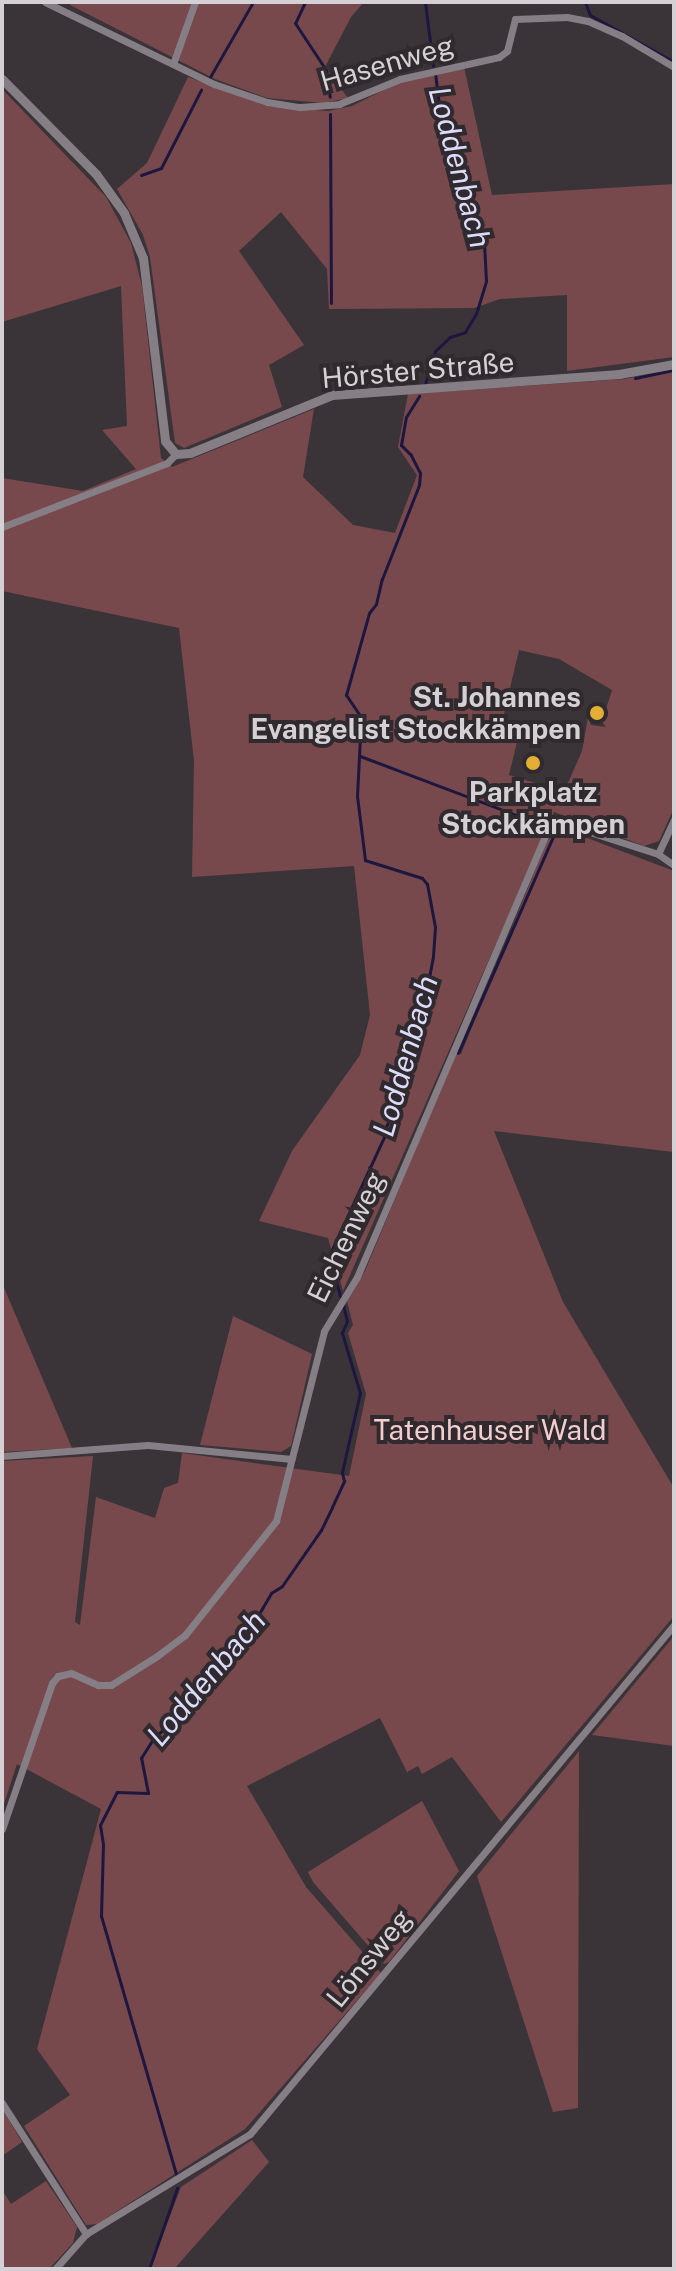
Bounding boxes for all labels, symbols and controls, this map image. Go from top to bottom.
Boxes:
street label: Hasenweg [316,28,458,98]
water label: Loddenbach [421,82,499,252]
street label: Hörster Straße [320,345,516,395]
place label: St. Johannes Evangelist Stockkämpen [250,680,581,746]
marker: St. Johannes Evangelist Stockkämpen [588,704,606,722]
marker: Parkplatz Stockkämpen [524,754,542,772]
place label: Parkplatz Stockkämpen [441,775,625,841]
water label: Loddenbach [365,971,445,1141]
street label: Eichenweg [300,1166,392,1308]
park label: Tatenhauser Wald [373,1413,607,1447]
water label: Loddenbach [139,1603,273,1753]
street label: Lönsweg [319,1902,419,2014]

